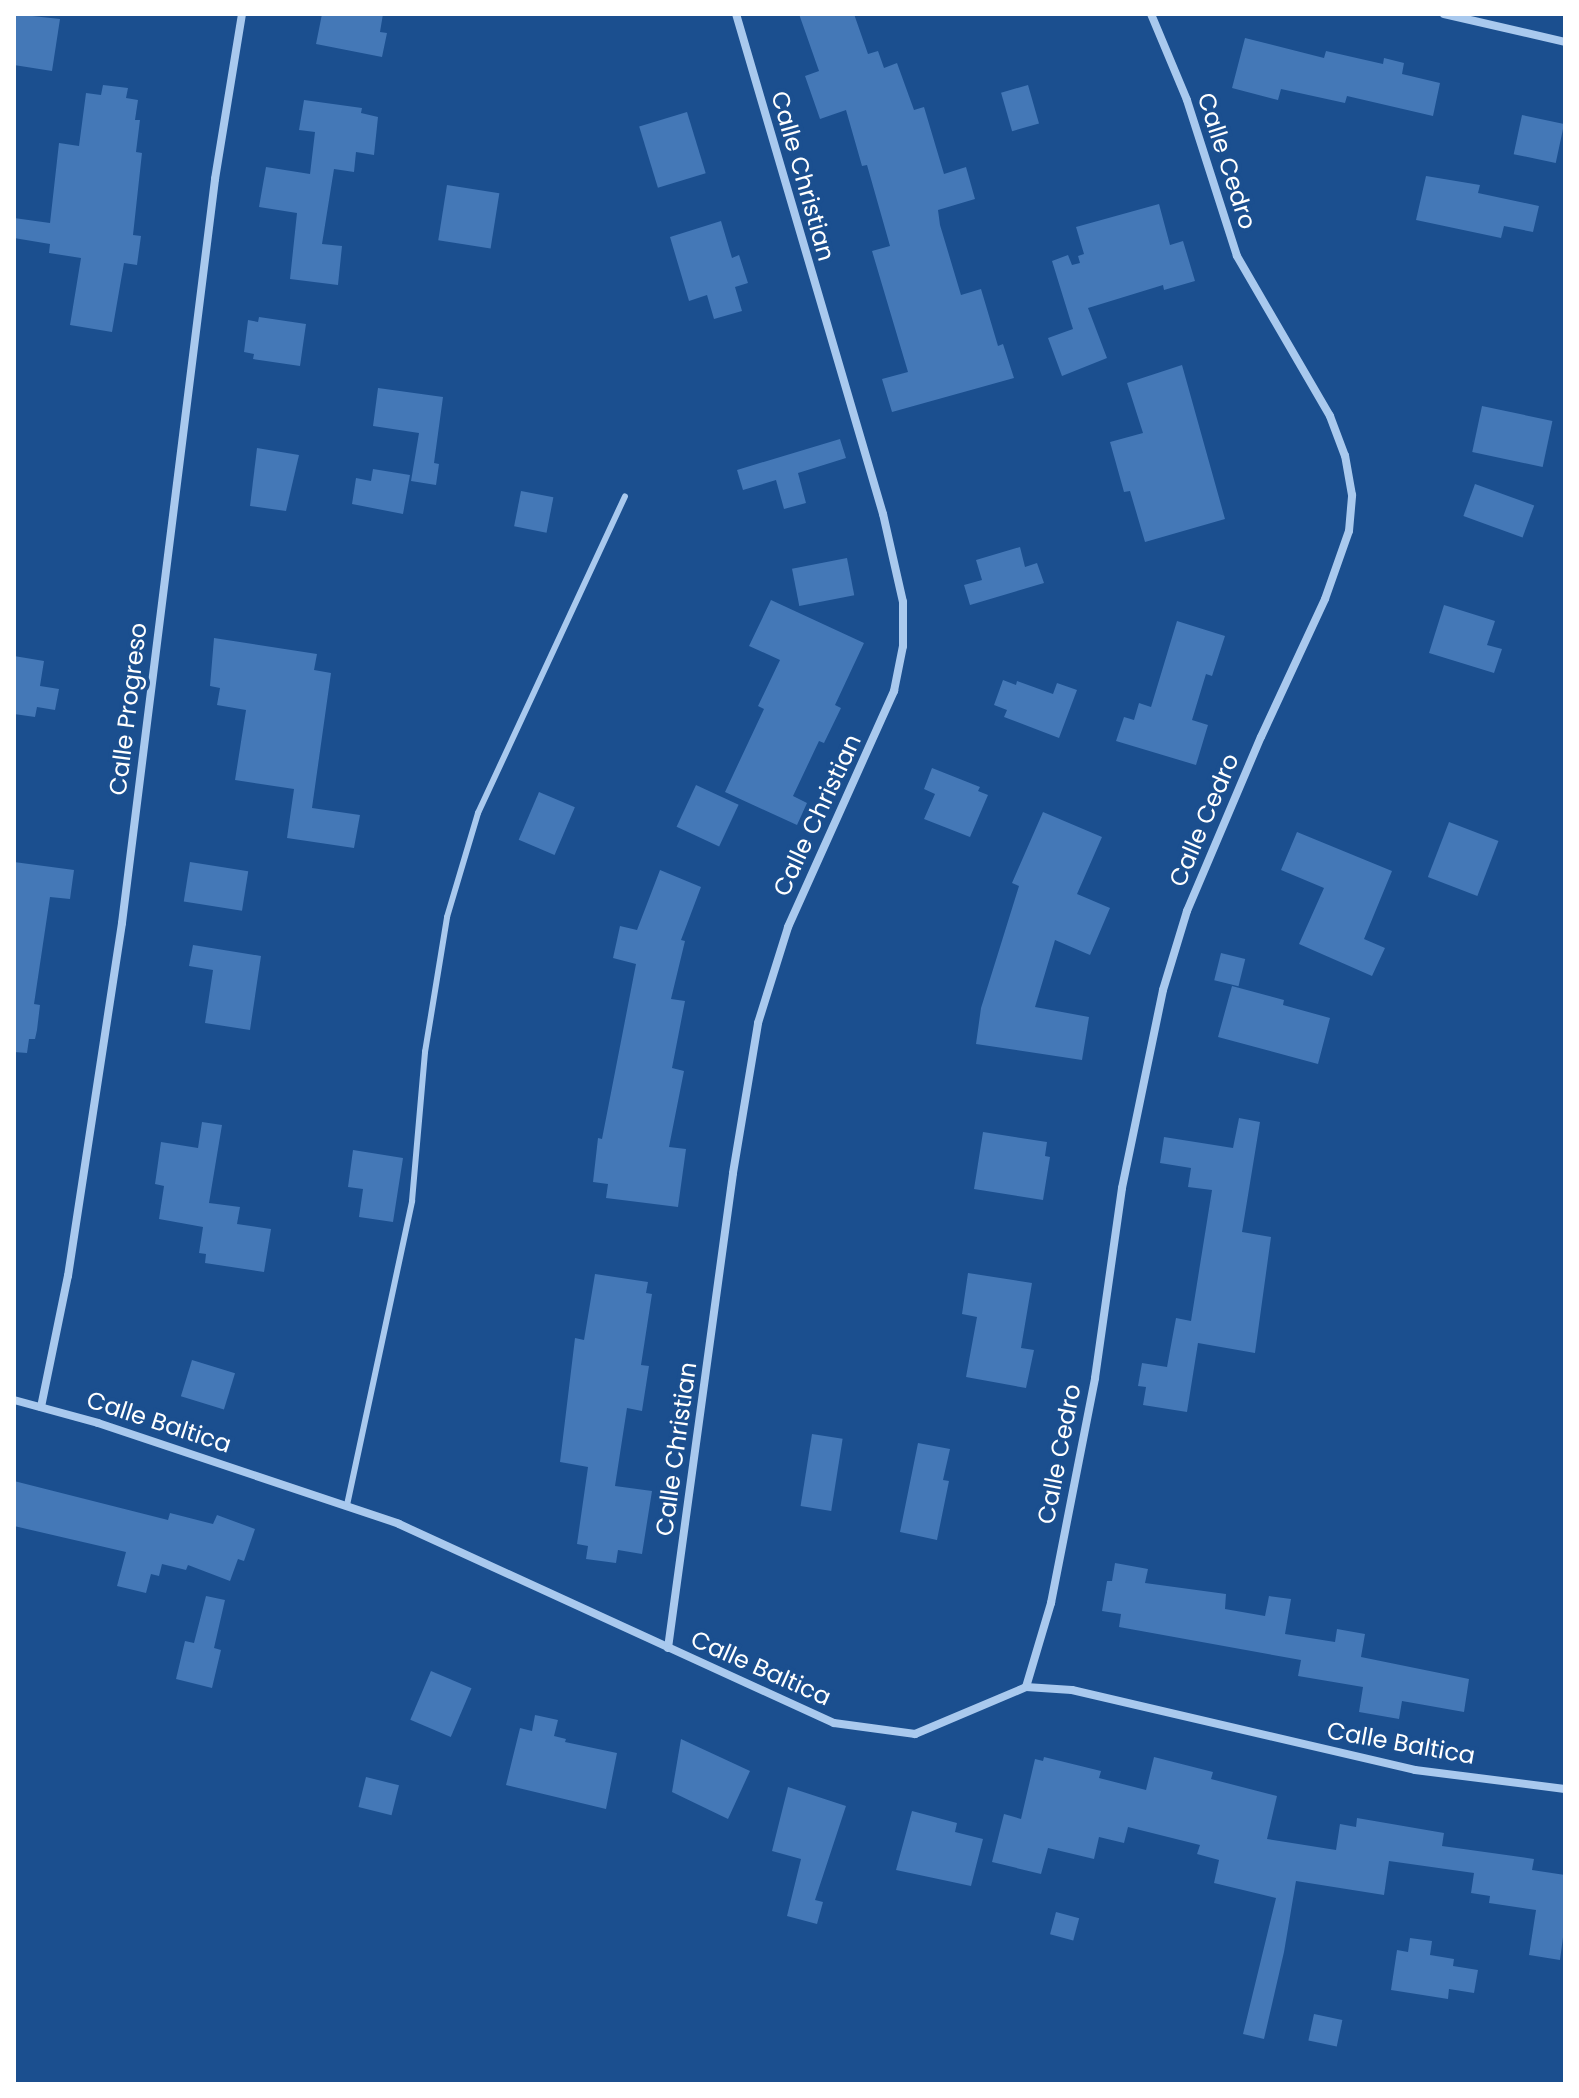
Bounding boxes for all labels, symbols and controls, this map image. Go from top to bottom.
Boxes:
street label: Calle Christian [765,88,841,264]
street label: Calle Cedro [1191,89,1263,233]
street label: Calle Progreso [103,621,153,797]
street label: Calle Christian [767,729,867,901]
street label: Calle Cedro [1163,749,1245,891]
street label: Calle Christian [650,1360,702,1538]
street label: Calle Cedro [1031,1382,1087,1526]
street label: Calle Baltica [83,1385,235,1459]
street label: Calle Baltica [687,1624,835,1712]
street label: Calle Baltica [1325,1716,1477,1770]

